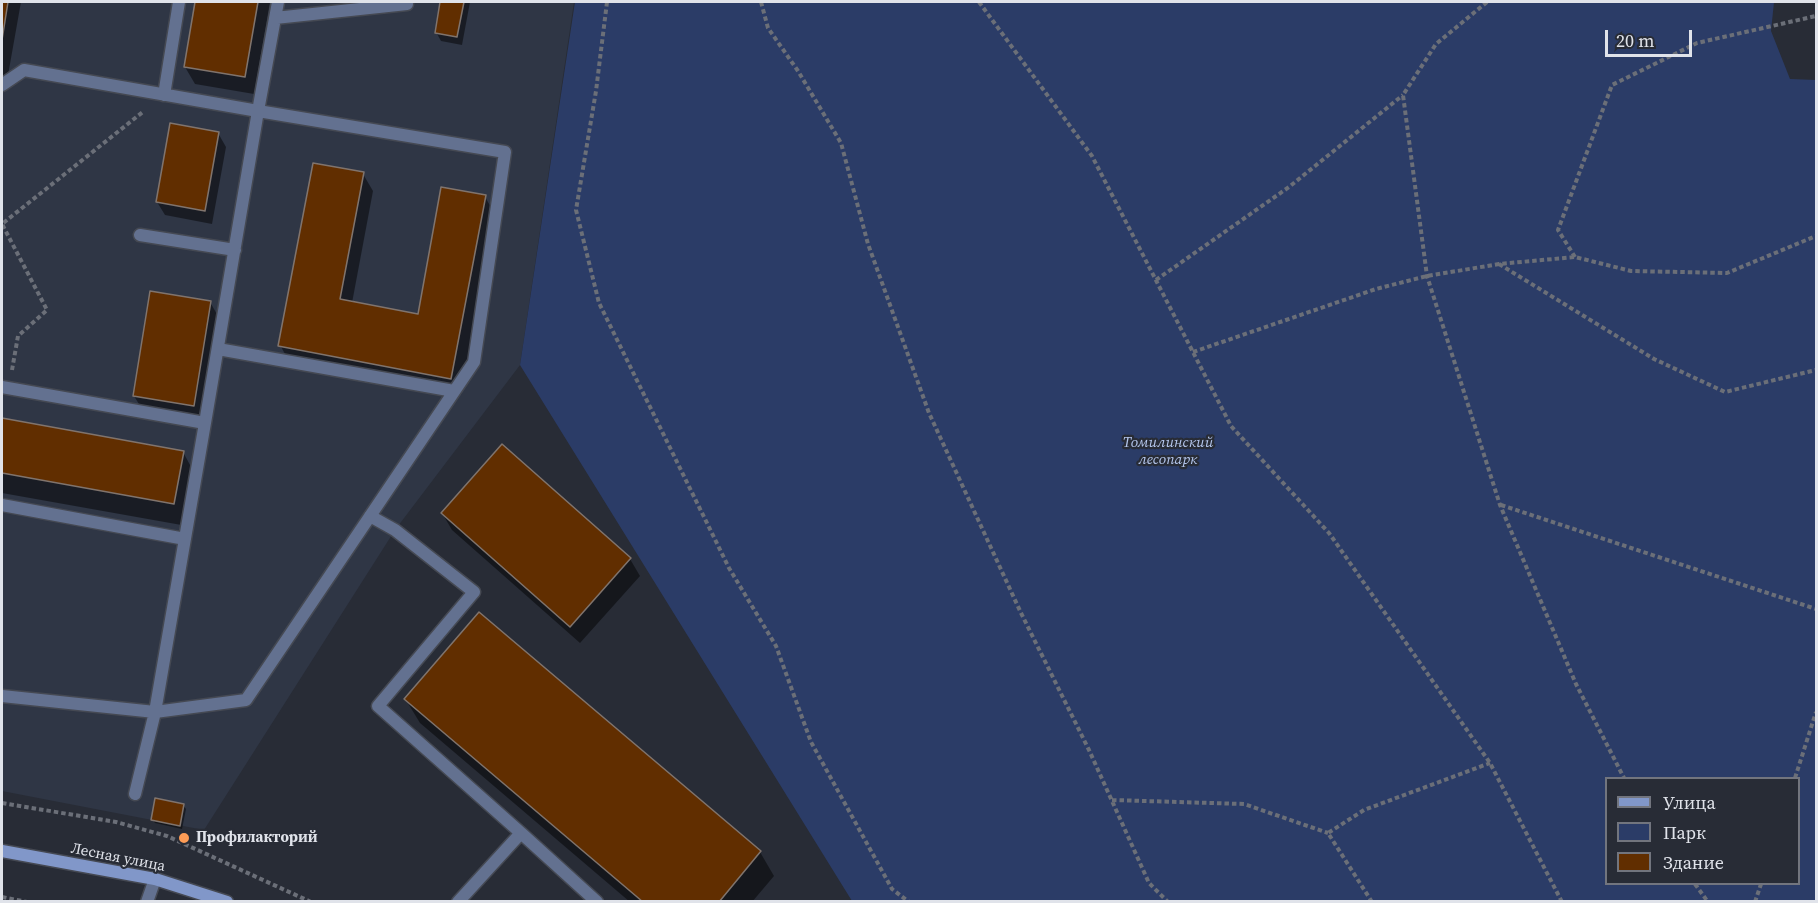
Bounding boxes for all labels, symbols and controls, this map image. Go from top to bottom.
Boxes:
scale bar [1608,18,1695,56]
text: 20 m [1616,28,1654,53]
park label: Томилинский лесопарк [1123,434,1213,469]
legend [1605,777,1800,885]
text: Улица [1663,790,1716,815]
text: Парк [1663,820,1706,845]
place label: Профилакторий [196,829,318,847]
marker: Профилакторий [177,831,191,845]
street label: Лесная улица [69,840,167,876]
text: Здание [1663,850,1724,875]

